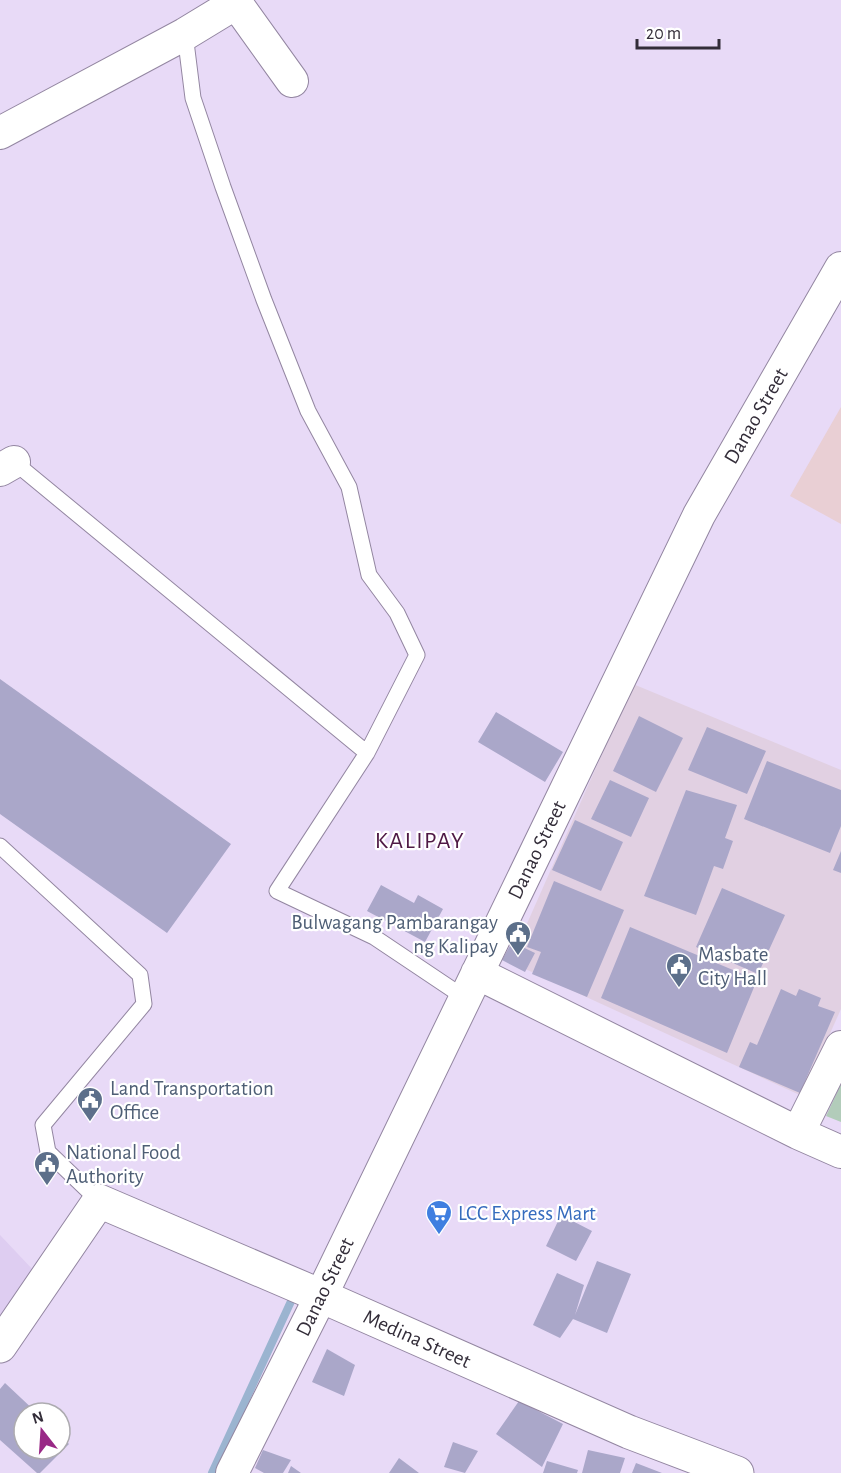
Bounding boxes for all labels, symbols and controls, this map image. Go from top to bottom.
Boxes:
scale bar [637,12,720,50]
text: 20 m [646,25,681,43]
street label: Danao Street [720,364,792,467]
street label: Danao Street [504,797,570,903]
district label: KALIPAY [375,829,465,853]
place label: Bulwagang Pambarangay ng Kalipay [291,912,498,957]
public building icon: Bulwagang Pambarangay ng Kalipay [503,919,533,957]
place label: Masbate City Hall [698,944,768,989]
public building icon: Masbate City Hall [664,951,694,989]
place label: Land Transportation Office [110,1078,274,1123]
public building icon: Land Transportation Office [75,1085,105,1123]
place label: National Food Authority [66,1142,181,1187]
public building icon: National Food Authority [32,1149,62,1187]
supermarket icon: LCC Express Mart [424,1198,454,1236]
place label: LCC Express Mart [458,1203,596,1224]
street label: Danao Street [292,1234,358,1340]
street label: Medina Street [360,1306,474,1372]
north arrow [12,1401,72,1461]
text: N [30,1408,46,1427]

